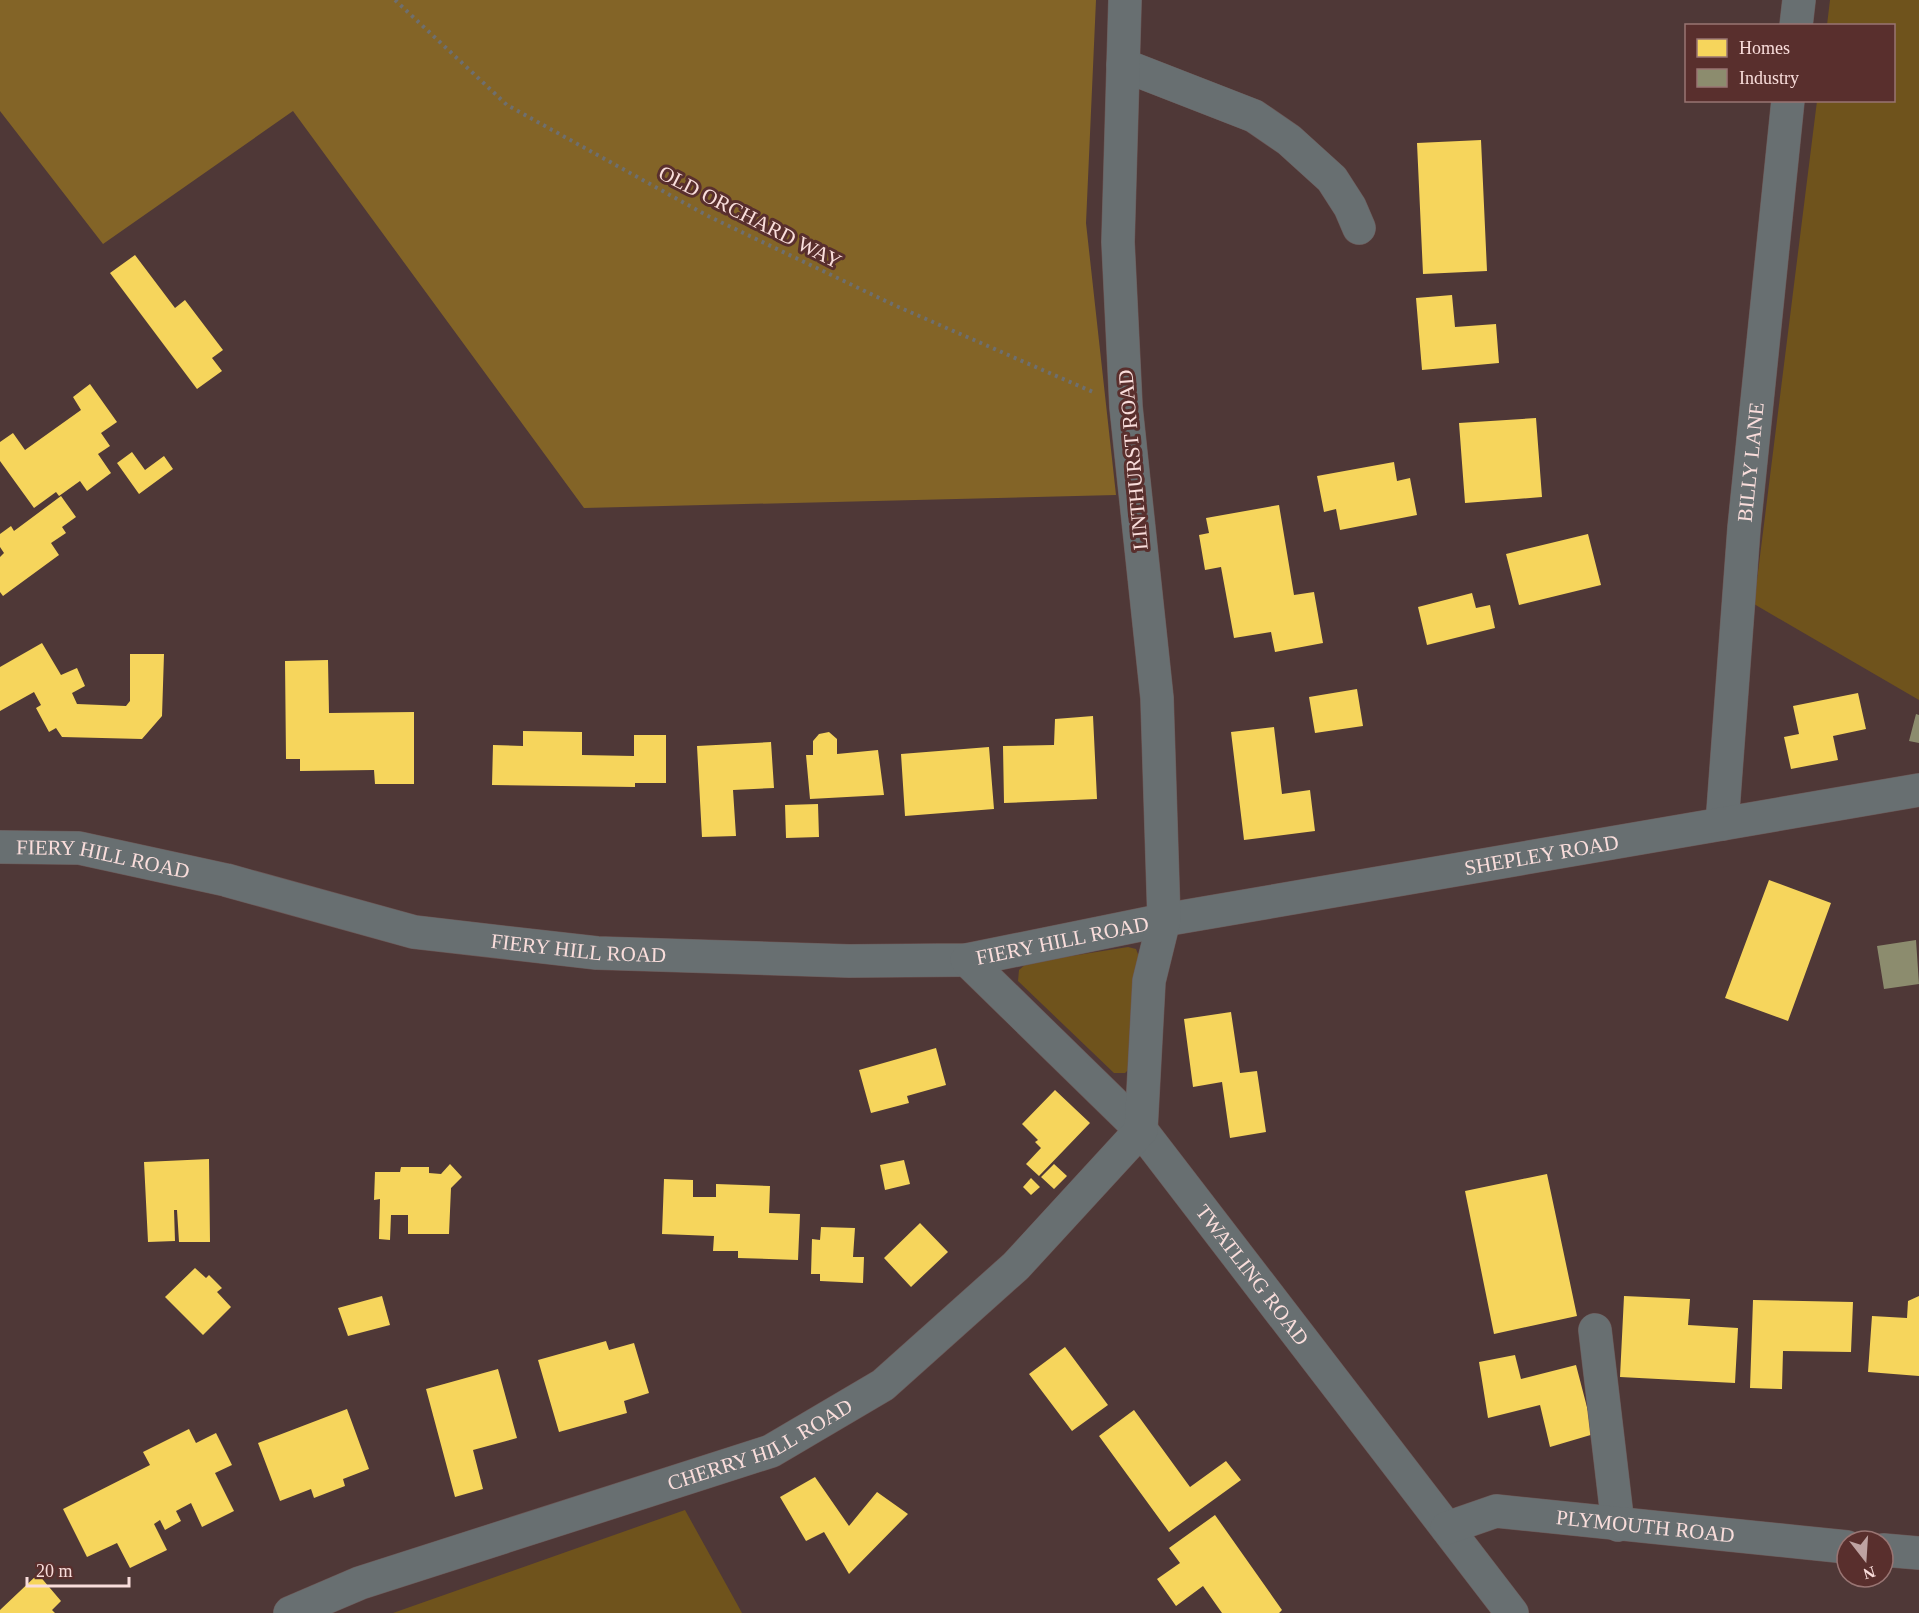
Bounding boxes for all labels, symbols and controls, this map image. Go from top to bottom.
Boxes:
legend [1685,24,1895,102]
text: Homes [1739,38,1790,58]
text: Industry [1739,68,1799,88]
street label: OLD ORCHARD WAY [655,160,845,274]
street label: LINTHURST ROAD [1113,369,1153,551]
street label: BILLY LANE [1733,401,1769,523]
street label: SHEPLEY ROAD [1463,830,1621,880]
street label: FIERY HILL ROAD [16,835,192,884]
street label: FIERY HILL ROAD [974,911,1151,970]
street label: FIERY HILL ROAD [490,929,667,967]
street label: TWATLING ROAD [1191,1200,1314,1350]
street label: CHERRY HILL ROAD [664,1394,857,1495]
street label: PLYMOUTH ROAD [1555,1505,1736,1547]
north arrow [1835,1529,1895,1589]
scale bar [27,1550,129,1588]
text: 20 m [36,1561,73,1581]
text: N [1861,1563,1877,1583]

